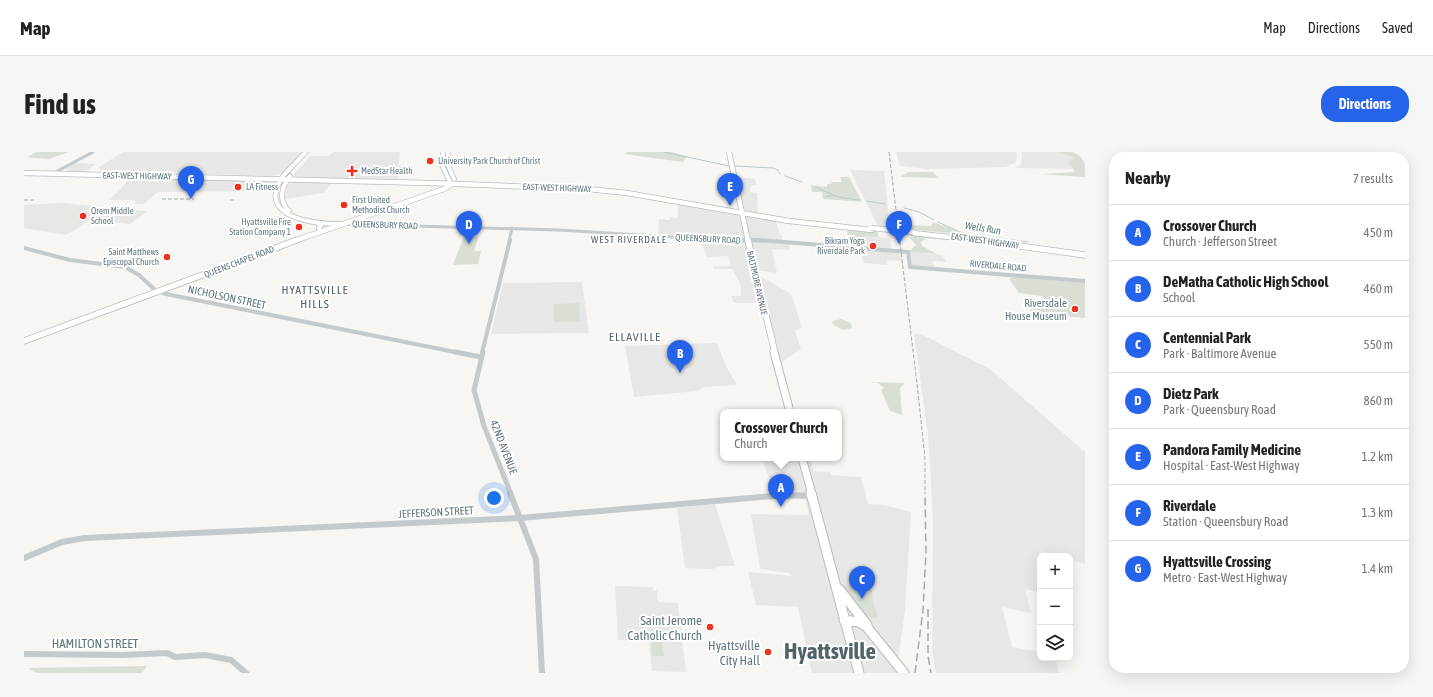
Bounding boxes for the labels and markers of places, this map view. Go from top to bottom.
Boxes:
marker: University Park Church of Christ [425,156,435,166]
place label: University Park Church of Christ [438,156,541,166]
marker: MedStar Health [346,165,358,177]
pin: G [178,166,204,199]
place label: MedStar Health [361,166,413,176]
pin: E [717,173,743,206]
marker: LA Fitness [233,182,243,192]
place label: LA Fitness [246,182,278,192]
place label: First United Methodist Church [352,195,410,215]
marker: First United Methodist Church [339,200,349,210]
place label: Orem Middle School [91,206,134,226]
marker: Orem Middle School [78,211,88,221]
pin: D [456,211,482,244]
pin: F [886,211,912,244]
place label: Hyattsville Fire Station Company 1 [229,217,291,237]
marker: Hyattsville Fire Station Company 1 [294,222,304,232]
place label: Bikram Yoga Riverdale Park [817,236,865,256]
marker: Bikram Yoga Riverdale Park [868,241,878,251]
place label: Saint Matthews Episcopal Church [103,247,159,267]
marker: Saint Matthews Episcopal Church [162,252,172,262]
place label: Riversdale House Museum [1005,297,1067,322]
marker: Riversdale House Museum [1070,304,1080,314]
pin: B [667,340,693,373]
pin: A [768,474,794,507]
pin: C [849,566,875,599]
place label: Saint Jerome Catholic Church [628,613,702,643]
marker: Saint Jerome Catholic Church [705,622,715,632]
place label: Hyattsville City Hall [708,638,761,668]
marker: Hyattsville City Hall [763,647,773,657]

